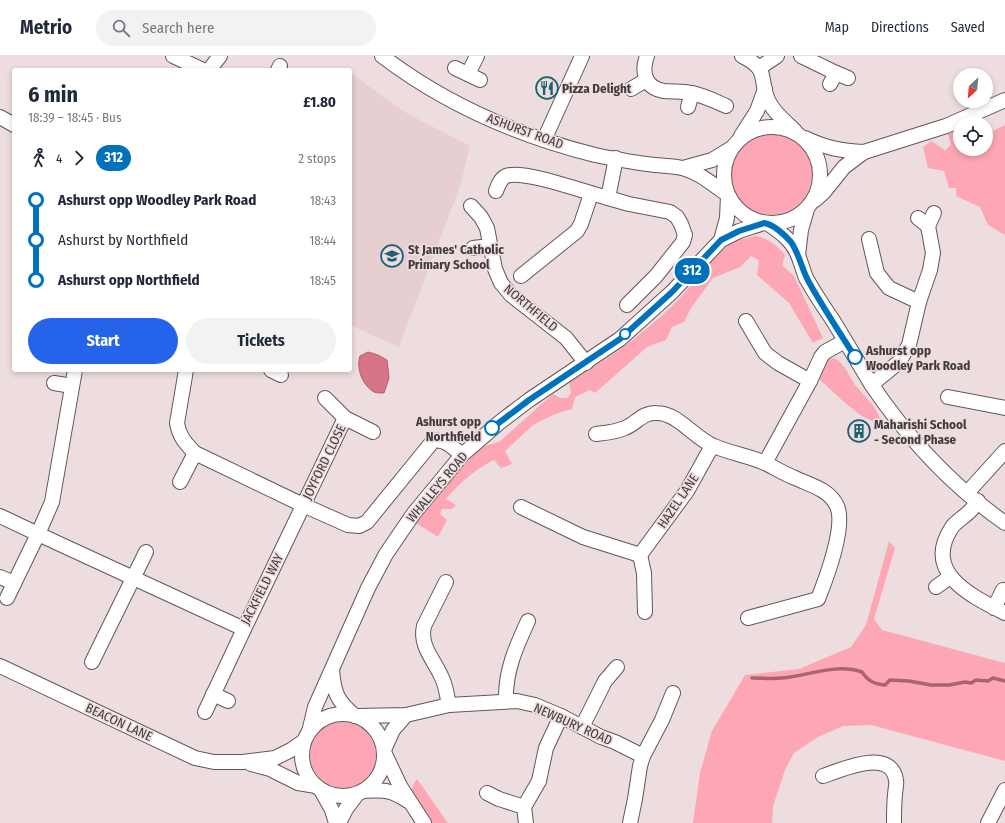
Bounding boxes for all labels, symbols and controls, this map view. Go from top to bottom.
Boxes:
search box [96,10,376,46]
text: Metrio [20,16,72,39]
icon: search [110,17,132,39]
text: Search here [142,19,214,37]
text: Map [825,19,849,36]
text: Directions [871,19,929,36]
text: Saved [951,19,985,36]
north arrow [953,68,993,108]
map controls [953,68,993,156]
restaurant icon: Pizza Delight [534,75,560,101]
text: 6 min [28,81,78,108]
place label: Pizza Delight [562,81,632,96]
text: £1.80 [303,93,336,111]
text: 18:39 – 18:45 · Bus [28,110,121,125]
street label: ASHURST ROAD [485,110,565,152]
button: locate [953,116,993,156]
icon: walk [28,147,50,169]
icon: forward [68,147,90,169]
text: 312 [104,149,123,166]
text: 4 [56,151,62,166]
text: 2 stops [298,151,336,166]
text: Ashurst opp Woodley Park Road [58,191,256,209]
text: 18:43 [310,193,336,208]
text: Ashurst by Northfield [58,231,188,249]
text: 18:44 [309,233,336,248]
place label: St James' Catholic Primary School [408,242,504,272]
school or university icon: St James' Catholic Primary School [379,243,405,269]
line badge: 312 [669,258,715,284]
text: 312 [683,262,701,279]
text: Ashurst opp Northfield [58,271,200,289]
text: 18:45 [310,273,336,288]
street label: NORTHFIELD [501,281,561,335]
button: Start [28,318,178,364]
button: Tickets [186,318,336,364]
unlabelled marker [619,328,631,340]
place label: Ashurst opp Woodley Park Road [865,343,970,373]
marker: Ashurst opp Woodley Park Road [847,349,863,365]
place label: Ashurst opp Northfield [415,414,481,444]
place label: Maharishi School - Second Phase [874,417,967,447]
building icon: Maharishi School - Second Phase [846,418,872,444]
marker: Ashurst opp Northfield [484,420,500,436]
street label: JOYFORD CLOSE [299,422,349,502]
street label: WHALLEYS ROAD [403,449,471,525]
street label: HAZEL LANE [654,471,702,531]
street label: JACKFIELD WAY [238,551,287,627]
street label: BEACON LANE [83,700,155,744]
street label: NEWBURY ROAD [532,700,614,748]

